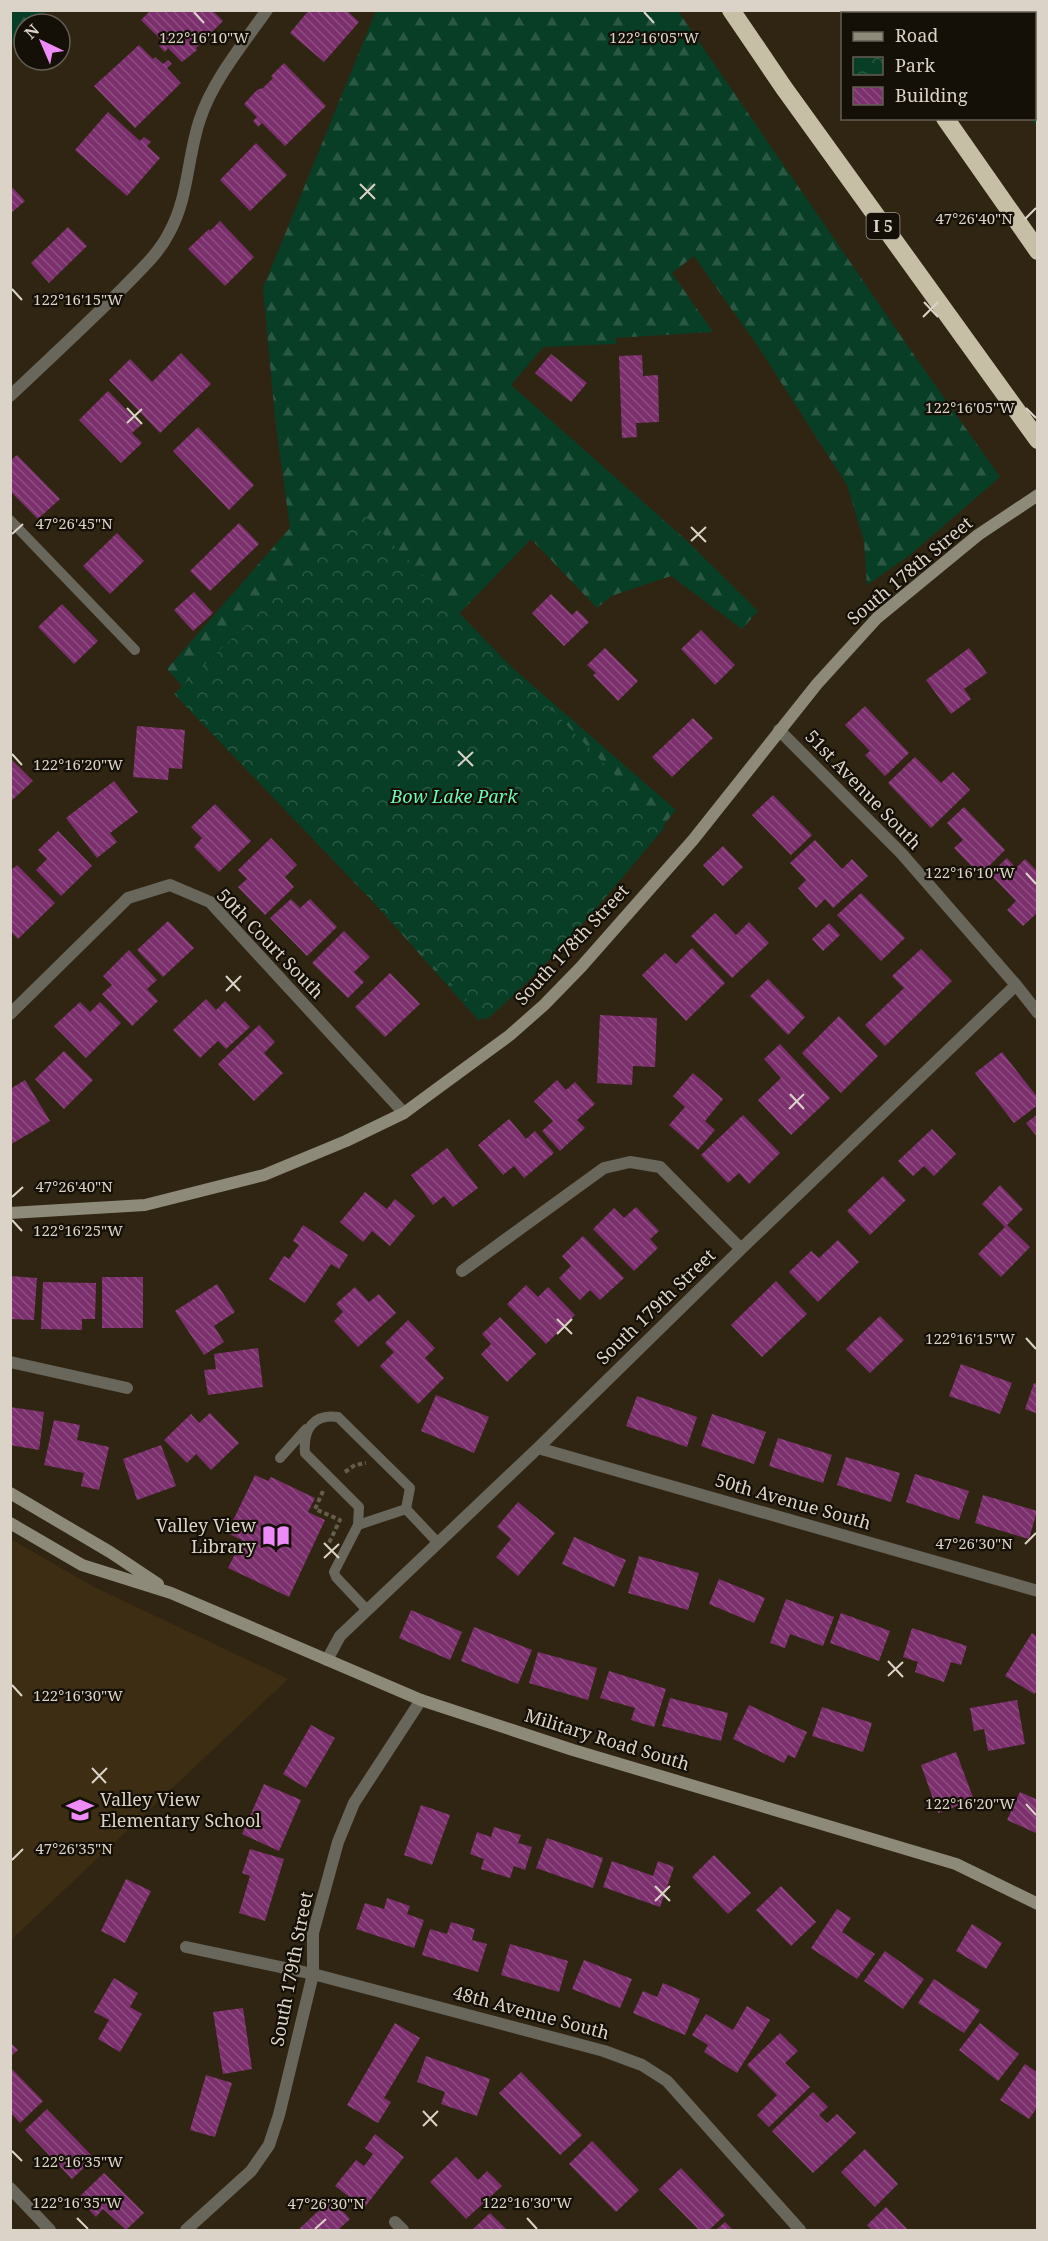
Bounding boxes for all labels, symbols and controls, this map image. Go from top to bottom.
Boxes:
north arrow [12,12,72,72]
legend [841,12,1036,120]
text: N [19,19,44,44]
text: Road [895,23,938,47]
text: 122°16'10"W [159,27,249,47]
text: 122°16'05"W [609,27,699,47]
text: Park [895,53,935,77]
text: Building [895,83,968,107]
text: 47°26'40"N [935,208,1013,228]
road number: I 5 [866,213,900,239]
text: 122°16'15"W [33,289,123,309]
text: 122°16'05"W [925,397,1015,417]
street label: South 178th Street [842,511,977,630]
text: 47°26'45"N [35,513,113,533]
street label: 51st Avenue South [800,724,927,854]
text: 122°16'20"W [33,754,123,774]
park label: Bow Lake Park [390,784,518,808]
text: 122°16'10"W [925,862,1015,882]
street label: South 178th Street [509,879,634,1010]
street label: 50th Court South [212,883,329,1004]
text: 47°26'40"N [35,1176,113,1196]
text: 122°16'25"W [33,1220,123,1240]
street label: South 179th Street [591,1243,720,1369]
text: 122°16'15"W [925,1328,1015,1348]
street label: 50th Avenue South [713,1467,874,1535]
place label: Valley View Library [156,1513,257,1558]
library icon: Valley View Library [261,1521,291,1551]
text: 47°26'30"N [935,1533,1013,1553]
text: 122°16'30"W [33,1685,123,1705]
street label: Military Road South [522,1703,693,1776]
place label: Valley View Elementary School [100,1787,261,1832]
text: 122°16'20"W [925,1793,1015,1813]
school or university icon: Valley View Elementary School [65,1795,95,1825]
text: 47°26'35"N [35,1838,113,1858]
street label: South 179th Street [264,1890,318,2048]
street label: 48th Avenue South [450,1980,612,2044]
text: 122°16'35"W [33,2151,123,2171]
text: 122°16'35"W [32,2192,122,2212]
text: 122°16'30"W [482,2192,572,2212]
text: 47°26'30"N [287,2193,365,2213]

